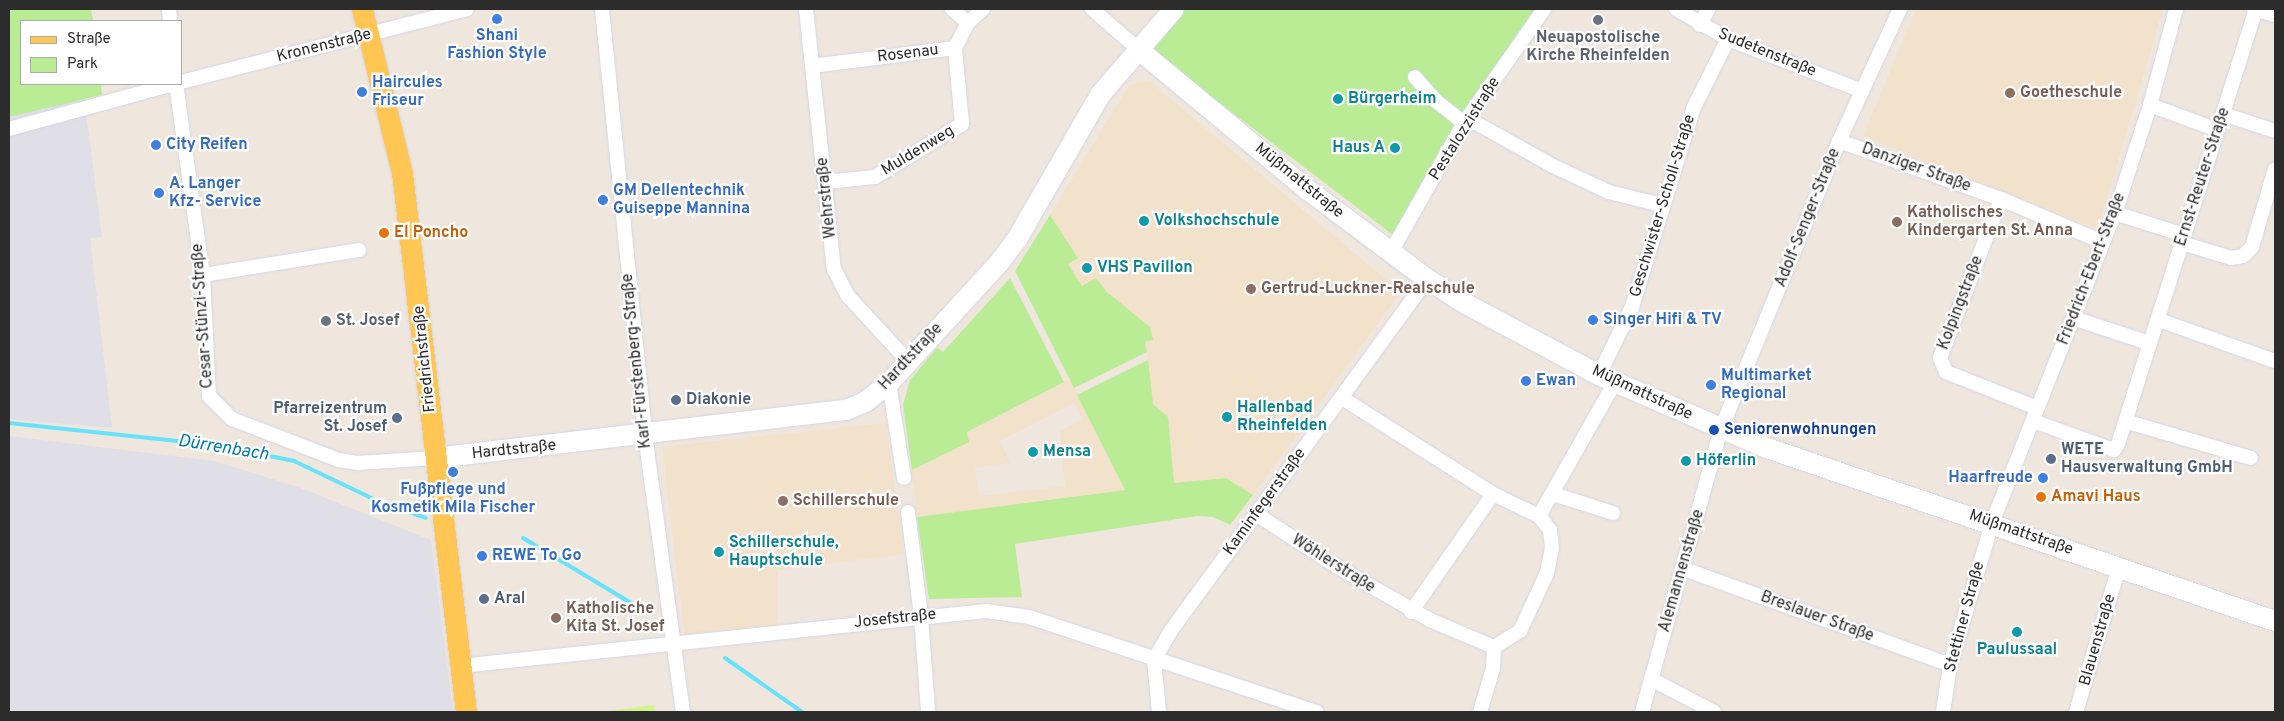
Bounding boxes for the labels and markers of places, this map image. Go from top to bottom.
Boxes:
marker: Shani Fashion Style [491,13,503,25]
marker: Neuapostolische Kirche Rheinfelden [1592,14,1604,26]
place label: Shani Fashion Style [447,26,547,64]
place label: Neuapostolische Kirche Rheinfelden [1526,28,1670,66]
place label: Haircules Friseur [372,73,443,111]
place label: Goetheschule [2020,83,2122,103]
marker: Haircules Friseur [356,86,368,98]
marker: Goetheschule [2004,87,2016,99]
place label: Bürgerheim [1348,89,1436,109]
marker: Bürgerheim [1332,93,1344,105]
place label: City Reifen [166,135,248,155]
place label: Haus A [1332,138,1385,158]
marker: City Reifen [150,139,162,151]
marker: Haus A [1389,142,1401,154]
place label: A. Langer Kfz- Service [169,174,261,212]
place label: GM Dellentechnik Guiseppe Mannina [613,181,750,219]
marker: A. Langer Kfz- Service [153,187,165,199]
marker: GM Dellentechnik Guiseppe Mannina [597,194,609,206]
place label: Katholisches Kindergarten St. Anna [1907,203,2073,241]
place label: Volkshochschule [1154,211,1279,231]
marker: Volkshochschule [1138,215,1150,227]
marker: Katholisches Kindergarten St. Anna [1891,216,1903,228]
place label: El Poncho [394,223,468,243]
marker: El Poncho [378,227,390,239]
place label: VHS Pavillon [1097,258,1193,278]
marker: VHS Pavillon [1081,262,1093,274]
place label: Gertrud-Luckner-Realschule [1261,279,1475,299]
marker: Gertrud-Luckner-Realschule [1245,283,1257,295]
place label: Singer Hifi & TV [1603,310,1722,330]
place label: St. Josef [336,311,400,331]
marker: Singer Hifi & TV [1587,314,1599,326]
marker: St. Josef [320,315,332,327]
place label: Multimarket Regional [1721,366,1812,404]
place label: Ewan [1536,371,1576,391]
marker: Ewan [1520,375,1532,387]
marker: Multimarket Regional [1705,379,1717,391]
place label: Diakonie [686,390,751,410]
marker: Diakonie [670,394,682,406]
place label: Hallenbad Rheinfelden [1237,398,1327,436]
place label: Pfarreizentrum St. Josef [273,399,387,437]
marker: Hallenbad Rheinfelden [1221,411,1233,423]
marker: Pfarreizentrum St. Josef [391,412,403,424]
place label: Seniorenwohnungen [1724,420,1877,440]
marker: Seniorenwohnungen [1708,424,1720,436]
place label: WETE Hausverwaltung GmbH [2061,440,2233,478]
place label: Mensa [1043,442,1091,462]
marker: Mensa [1027,446,1039,458]
place label: Höferlin [1696,451,1756,471]
marker: WETE Hausverwaltung GmbH [2045,453,2057,465]
marker: Höferlin [1680,455,1692,467]
marker: Fußpflege und Kosmetik Mila Fischer [447,466,459,478]
place label: Haarfreude [1948,468,2033,488]
marker: Haarfreude [2037,472,2049,484]
place label: Fußpflege und Kosmetik Mila Fischer [371,480,535,518]
place label: Amavi Haus [2051,487,2141,507]
place label: Schillerschule [793,491,899,511]
marker: Amavi Haus [2035,491,2047,503]
marker: Schillerschule [777,495,789,507]
place label: Schillerschule, Hauptschule [729,533,839,571]
place label: REWE To Go [492,546,581,566]
marker: Schillerschule, Hauptschule [713,546,725,558]
marker: REWE To Go [476,550,488,562]
place label: Aral [494,589,526,609]
marker: Aral [478,593,490,605]
place label: Katholische Kita St. Josef [566,599,665,637]
marker: Katholische Kita St. Josef [550,612,562,624]
marker: Paulussaal [2011,626,2023,638]
place label: Paulussaal [1977,640,2057,660]

